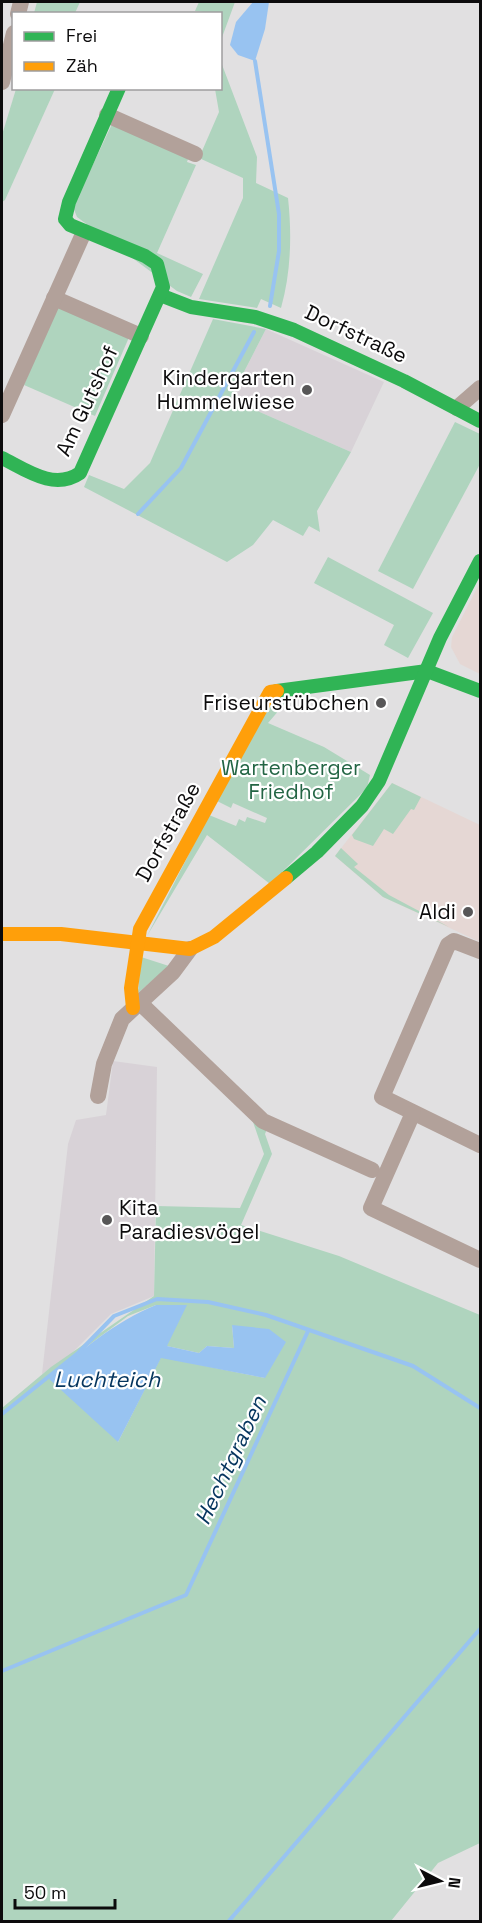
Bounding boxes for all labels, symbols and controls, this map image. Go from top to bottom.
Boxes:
legend [12,12,222,90]
text: Frei [66,24,97,47]
text: Zäh [66,54,98,77]
street label: Dorfstraße [301,298,412,369]
street label: Am Gutshof [49,341,124,460]
place label: Kindergarten Hummelwiese [157,364,295,415]
marker: Kindergarten Hummelwiese [300,383,314,397]
place label: Friseurstübchen [203,689,369,716]
marker: Friseurstübchen [374,696,388,710]
park label: Wartenberger Friedhof [221,754,361,805]
street label: Dorfstraße [129,777,206,886]
place label: Aldi [419,898,456,925]
marker: Aldi [461,905,475,919]
place label: Kita Paradiesvögel [119,1194,260,1245]
marker: Kita Paradiesvögel [100,1213,114,1227]
water label: Luchteich [54,1365,161,1393]
water label: Hechtgraben [188,1391,272,1529]
north arrow [410,1851,470,1911]
scale bar [15,1872,116,1910]
text: N [443,1876,465,1889]
text: 50 m [24,1881,66,1904]

